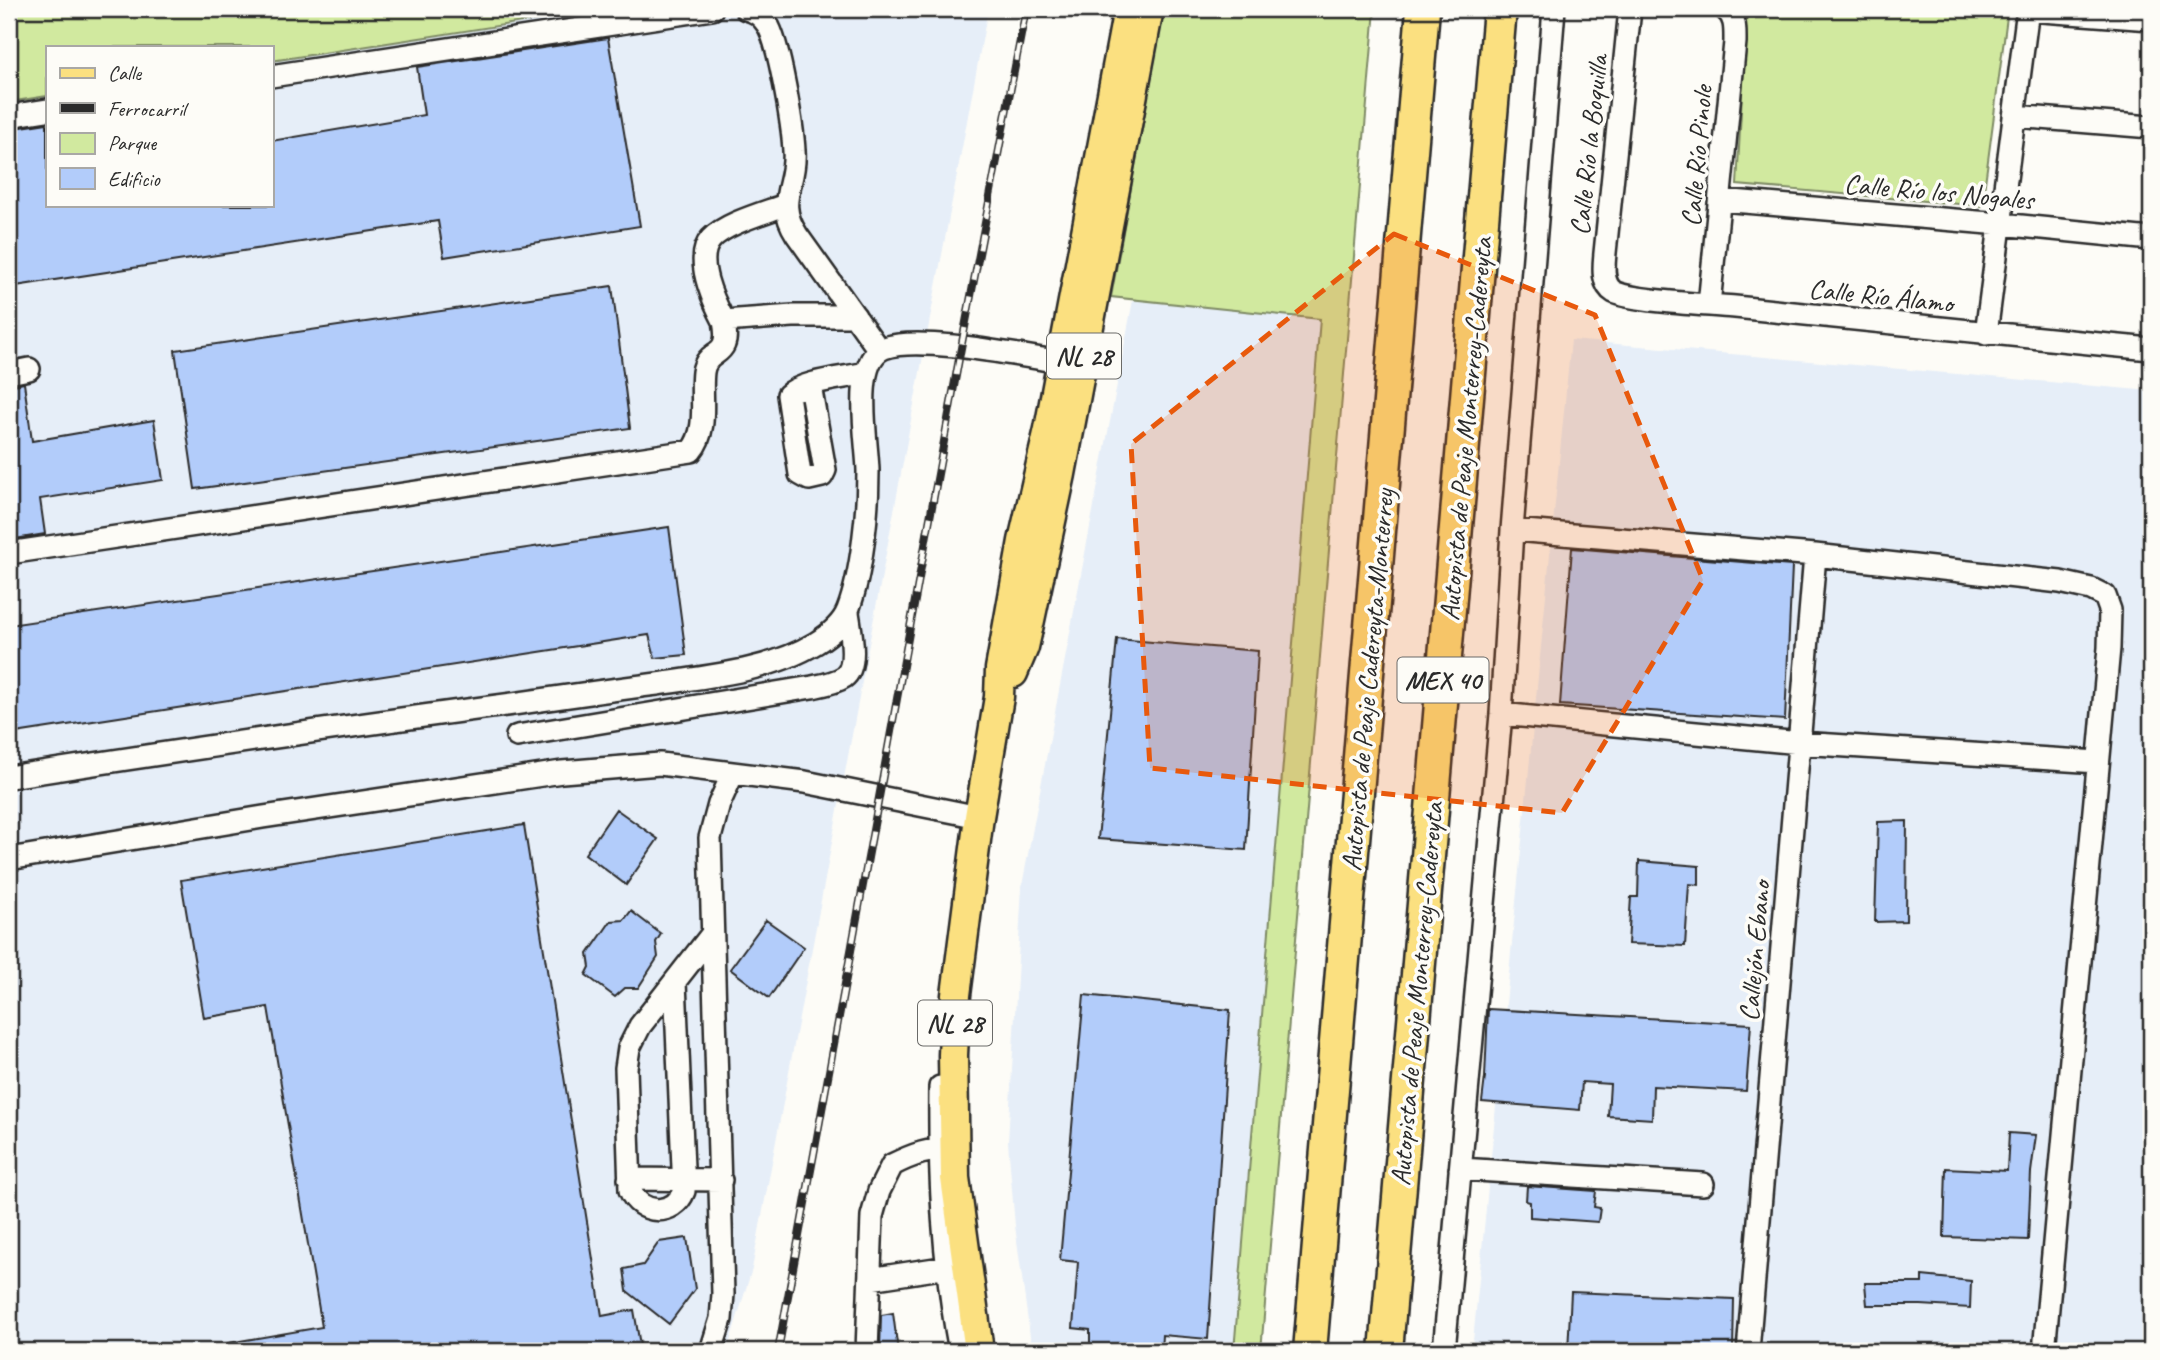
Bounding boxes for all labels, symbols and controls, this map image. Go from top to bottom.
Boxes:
legend [46,46,273,206]
street label: Calle Río la Boquilla [1562,51,1616,237]
text: Calle [108,60,142,86]
street label: Calle Río Pinole [1673,82,1720,228]
text: Ferrocarril [108,96,189,122]
text: Parque [108,130,157,156]
text: Edificio [108,166,161,192]
street label: Calle Río los Nogales [1843,166,2037,217]
street label: Autopista de Peaje Monterrey-Cadereyta [1431,234,1500,622]
street label: Calle Río Álamo [1807,271,1958,321]
road number: NL 28 [1047,334,1121,378]
street label: Autopista de Peaje Cadereyta-Monterrey [1333,485,1402,872]
road number: MEX 40 [1398,658,1488,702]
street label: Autopista de Peaje Monterrey-Cadereyta [1382,799,1451,1187]
street label: Callejón Ebano [1731,876,1778,1023]
road number: NL 28 [918,1000,992,1046]

